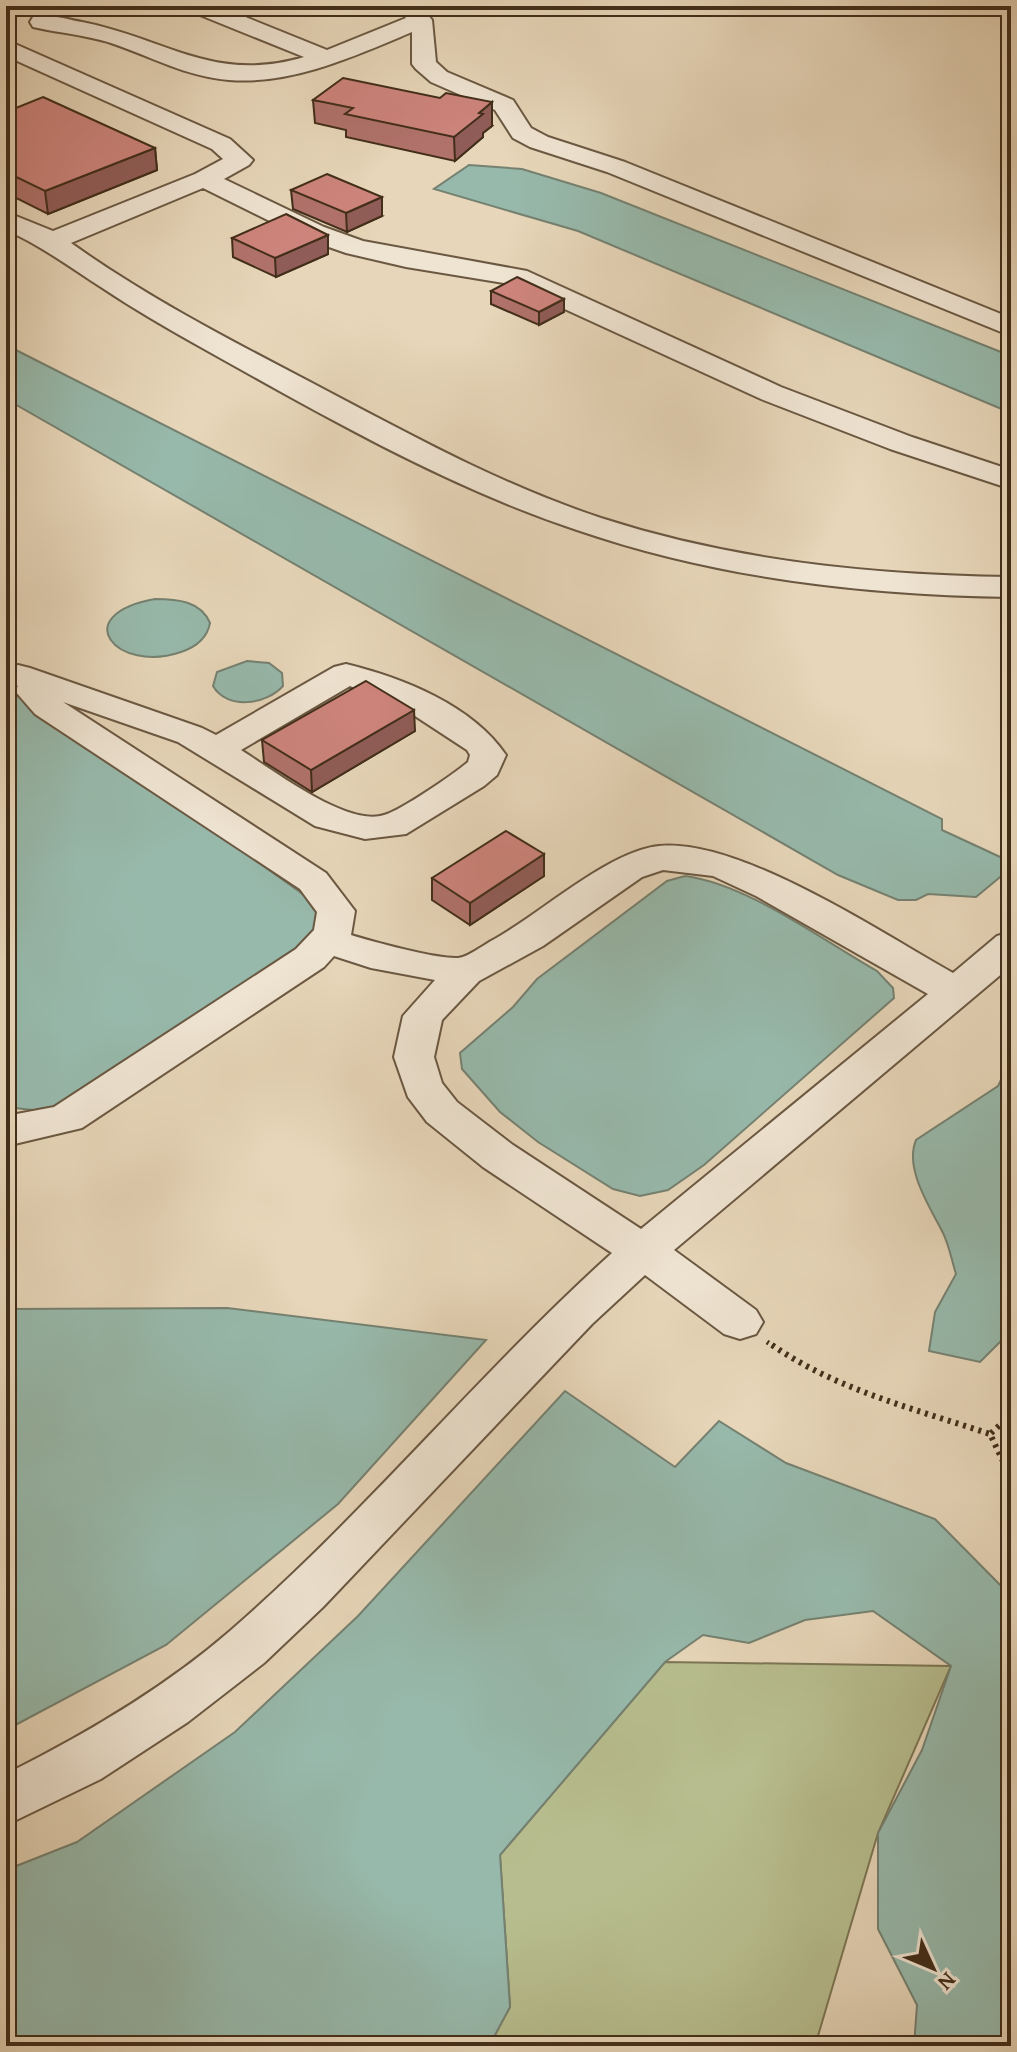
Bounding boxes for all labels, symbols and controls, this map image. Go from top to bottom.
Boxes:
north arrow [893,1928,973,2008]
text: N [931,1965,964,1999]

